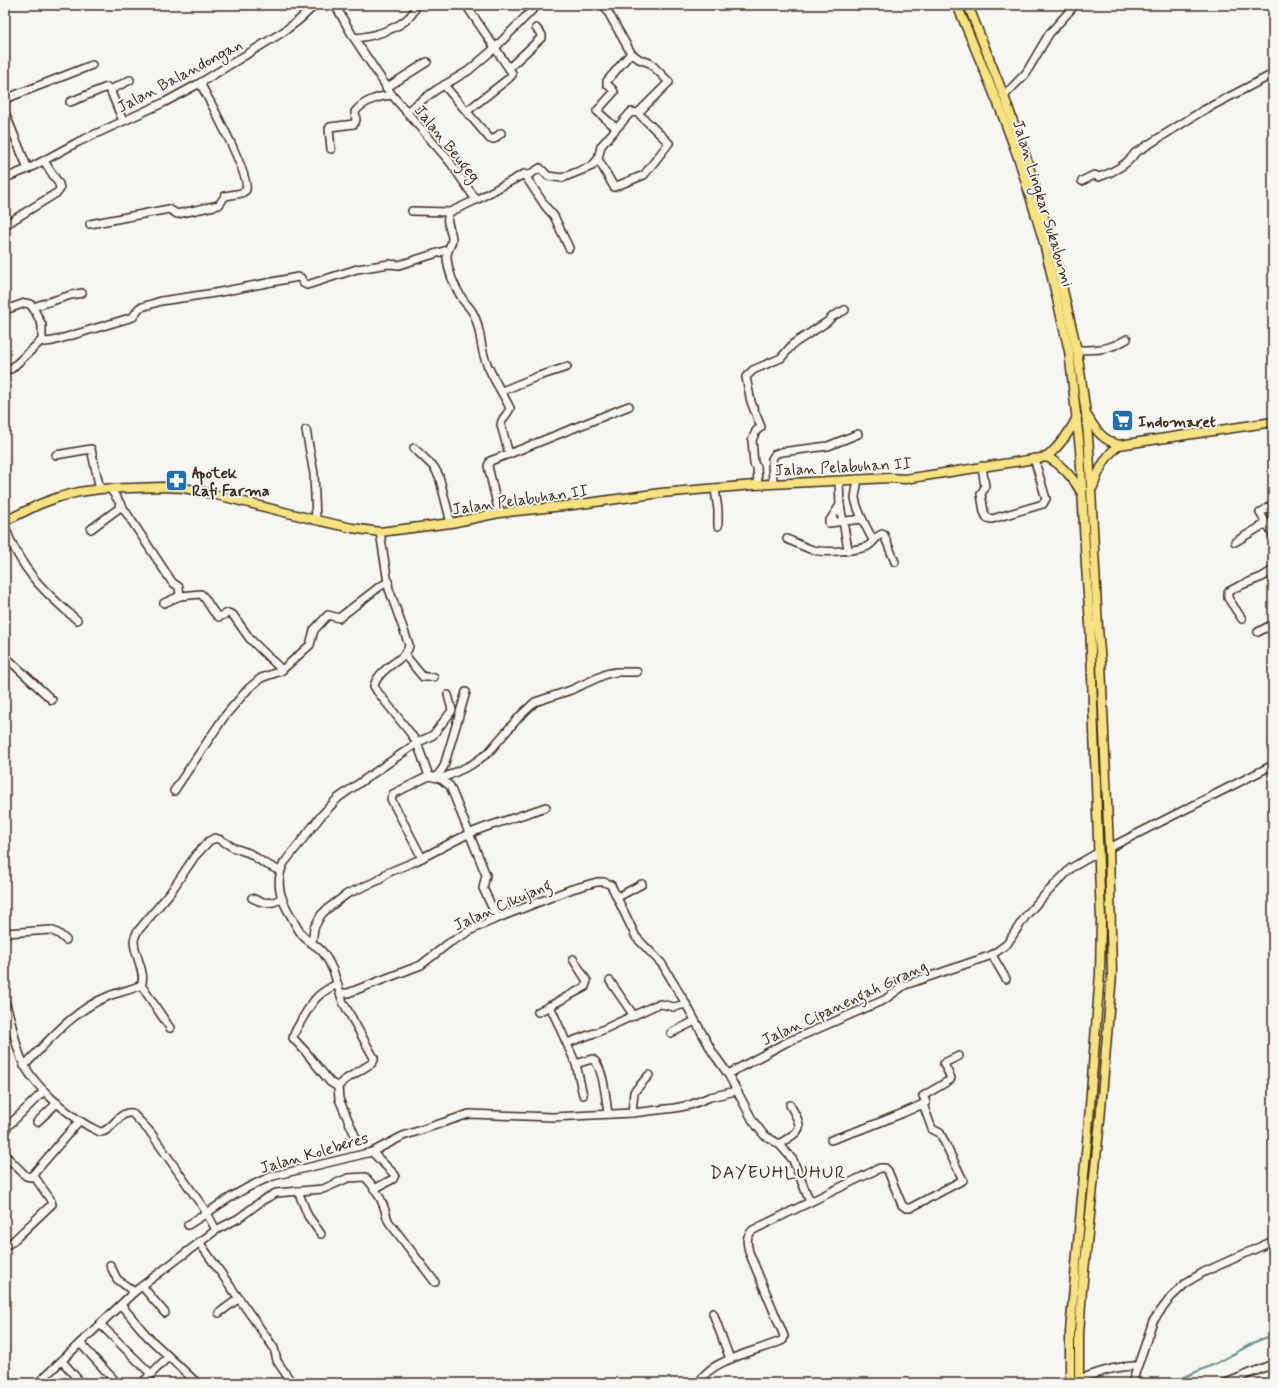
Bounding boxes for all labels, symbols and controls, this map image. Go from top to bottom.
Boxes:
street label: Jalan Balandongan [114,35,246,119]
street label: Jalan Beugeg [408,101,485,188]
street label: Jalan Lingkar Sukabumi [1006,117,1078,290]
supermarket icon: Indomaret [1109,408,1135,434]
place label: Indomaret [1138,412,1216,433]
street label: Jalan Pelabuhan II [774,453,912,482]
place label: Apotek Rafi Farma [192,463,270,502]
pharmacy icon: Apotek Rafi Farma [164,468,190,494]
street label: Jalan Pelabuhan II [451,481,590,520]
street label: Jalan Cikujang [450,874,555,937]
street label: Jalan Cipanengah Girang [758,956,931,1052]
street label: Jalan Koleberes [258,1128,371,1179]
district label: DAYEUHLUHUR [710,1161,846,1185]

